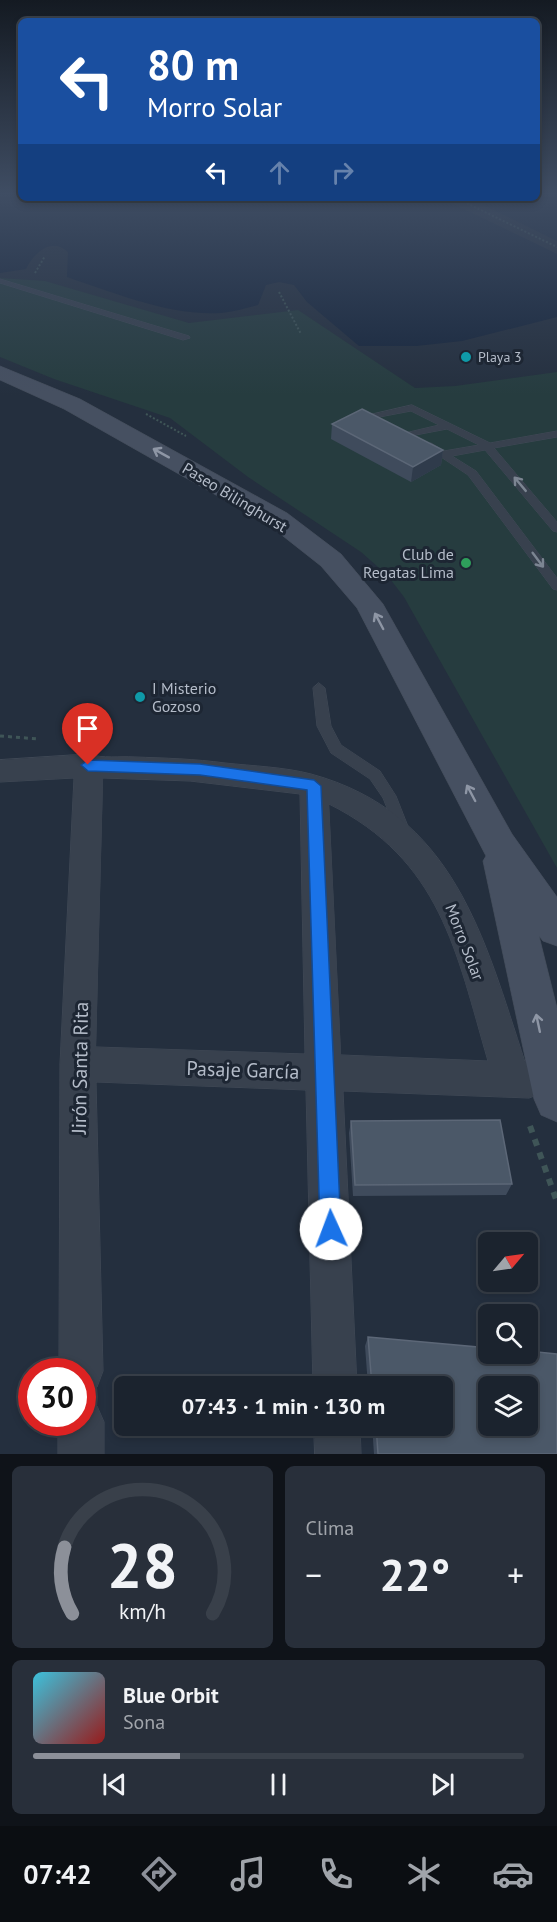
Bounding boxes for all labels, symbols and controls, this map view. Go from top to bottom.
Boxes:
text: 80 m [147,37,239,92]
icon: left [48,42,126,120]
text: Morro Solar [147,90,282,124]
icon: left [200,156,233,189]
icon: ahead [263,156,296,189]
icon: right [326,156,359,189]
place label: Playa 3 [478,348,522,366]
marker: Playa 3 [459,350,473,364]
one-way arrow [153,447,170,459]
street label: Paseo Bilinghurst [179,458,292,536]
one-way arrow [513,477,526,493]
place label: Club de Regatas Lima [363,544,454,582]
one-way arrow [531,552,544,568]
marker: Club de Regatas Lima [459,556,473,570]
one-way arrow [373,613,384,631]
place label: I Misterio Gozoso [152,678,216,716]
marker: I Misterio Gozoso [133,690,147,704]
pin [62,703,113,765]
icon: arrive [71,712,104,745]
one-way arrow [465,785,477,802]
street label: Morro Solar [441,901,489,983]
street label: Jirón Santa Rita [66,1002,94,1135]
one-way arrow [532,1014,543,1033]
street label: Pasaje García [186,1055,300,1085]
position arrow [299,1197,363,1261]
north arrow [478,1232,538,1292]
map controls [478,1232,538,1436]
button: search [478,1304,538,1364]
speed limit sign: 30 [18,1358,96,1436]
button: layers [478,1376,538,1436]
text: 07:43 · 1 min · 130 m [182,1392,385,1420]
text: Clima [306,1515,354,1541]
text: 28 [107,1524,178,1605]
text: 22° [379,1545,450,1603]
text: − [306,1553,322,1596]
text: + [507,1553,524,1596]
text: km/h [119,1597,166,1625]
text: Blue Orbit [123,1681,219,1709]
text: Sona [123,1709,165,1735]
icon: previous [98,1768,131,1801]
icon: pause [262,1768,295,1801]
icon: next [426,1768,459,1801]
icon: directions [138,1853,180,1895]
icon: music [227,1853,269,1895]
icon: phone [315,1853,357,1895]
icon: climate [403,1853,445,1895]
icon: car [492,1853,534,1895]
text: 07:42 [23,1857,92,1891]

